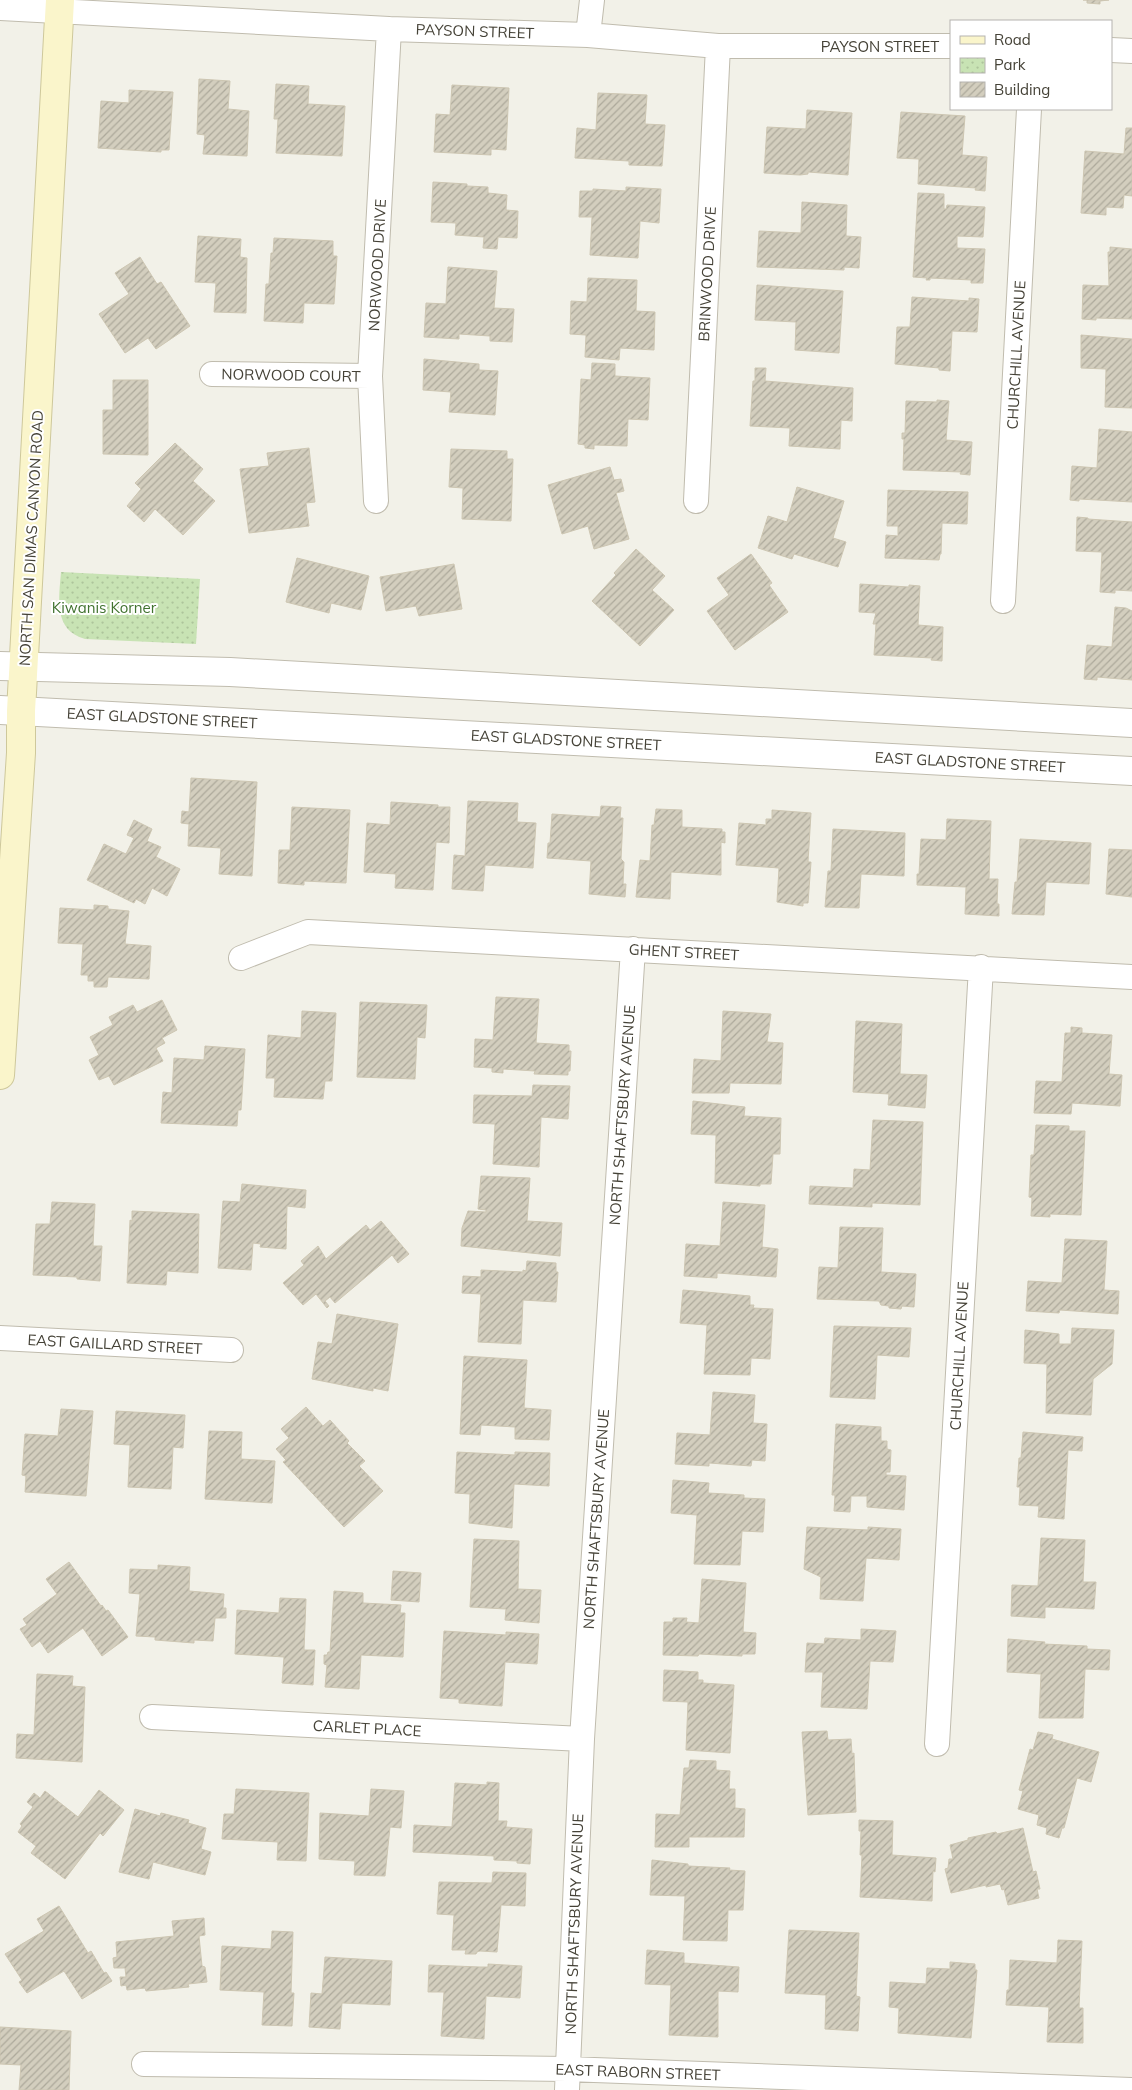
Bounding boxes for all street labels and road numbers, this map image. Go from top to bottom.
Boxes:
street label: PAYSON STREET [415,19,535,43]
street label: PAYSON STREET [821,37,939,56]
street label: NORWOOD DRIVE [364,198,390,332]
street label: BRINWOOD DRIVE [694,206,720,342]
street label: CHURCHILL AVENUE [1003,280,1029,430]
street label: NORWOOD COURT [221,364,361,386]
street label: NORTH SAN DIMAS CANYON ROAD [15,410,47,666]
street label: EAST GLADSTONE STREET [66,704,258,732]
street label: EAST GLADSTONE STREET [470,726,662,754]
street label: EAST GLADSTONE STREET [874,748,1066,776]
street label: GHENT STREET [628,940,740,964]
street label: NORTH SHAFTSBURY AVENUE [605,1004,639,1226]
street label: CHURCHILL AVENUE [946,1281,972,1431]
street label: EAST GAILLARD STREET [27,1330,203,1358]
street label: NORTH SHAFTSBURY AVENUE [579,1408,613,1630]
street label: CARLET PLACE [312,1716,422,1740]
street label: NORTH SHAFTSBURY AVENUE [561,1813,587,2035]
street label: EAST RABORN STREET [555,2060,721,2084]

